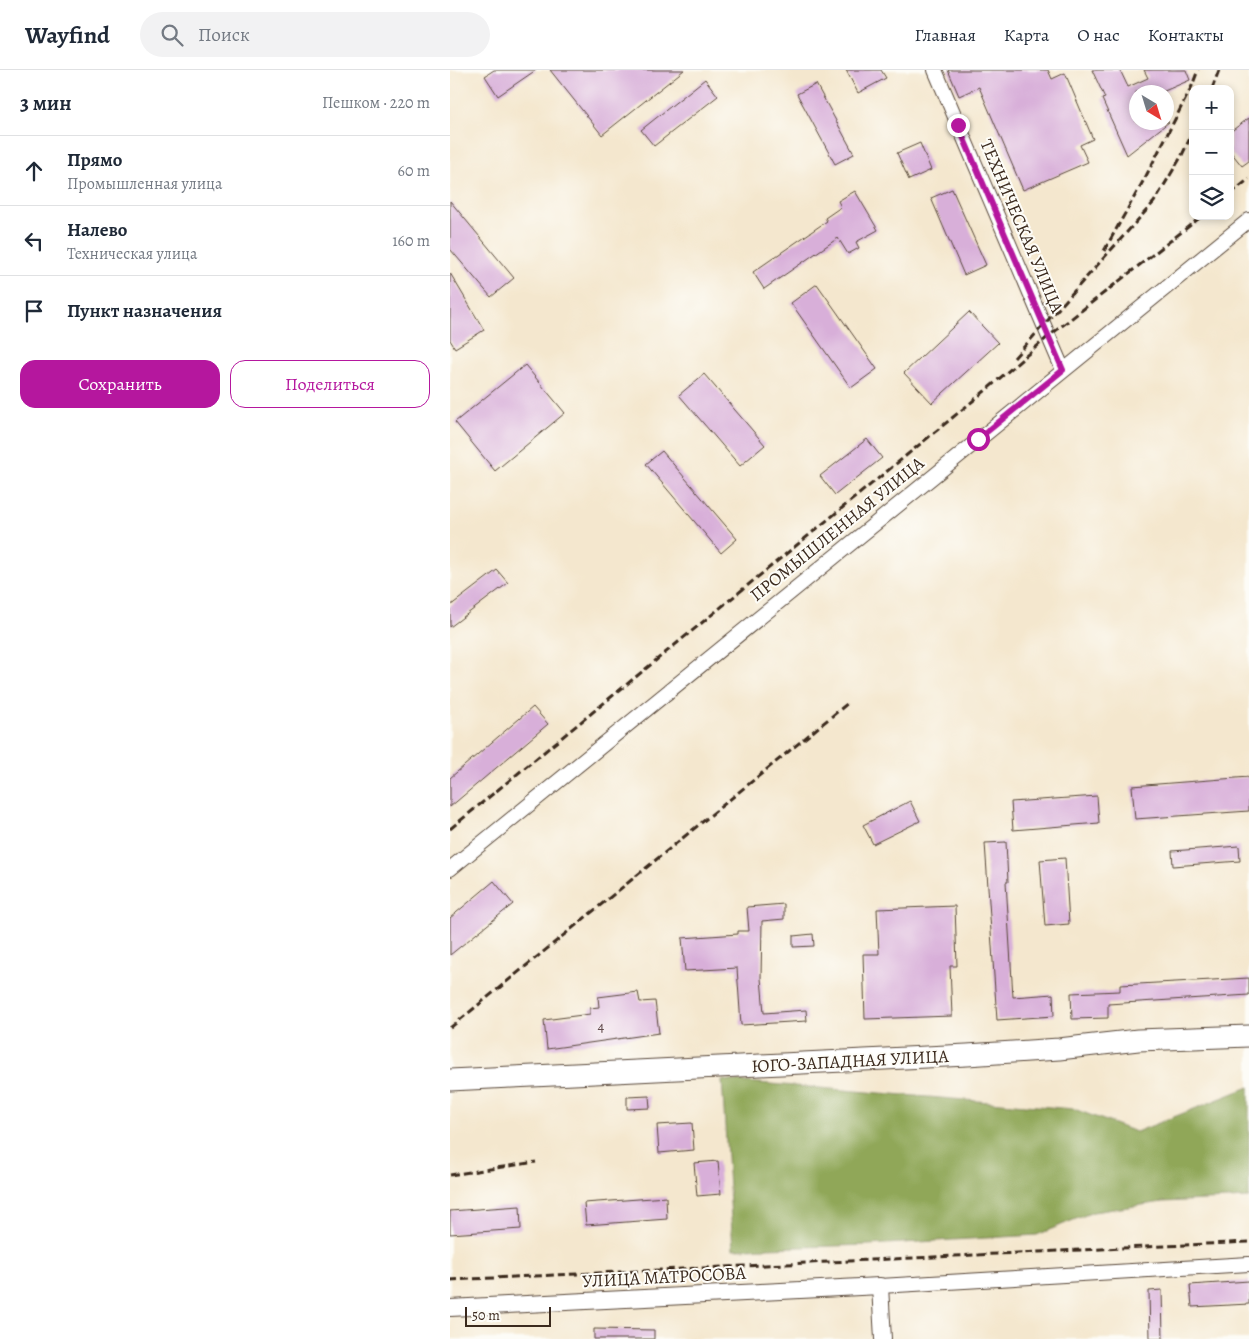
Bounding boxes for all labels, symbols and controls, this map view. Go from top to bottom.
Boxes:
search box [140,12,490,57]
text: Wayfind [25,19,110,51]
icon: search [158,21,186,49]
text: Поиск [198,22,250,48]
text: Главная [915,23,976,47]
text: Карта [1004,23,1049,47]
text: О нас [1077,23,1120,47]
text: Контакты [1148,23,1224,47]
north arrow [1129,85,1174,130]
map controls [1189,85,1234,220]
button: + [1189,85,1234,130]
text: 3 мин [20,89,72,117]
text: Пешком · 220 m [322,92,430,114]
route end [947,114,970,137]
button: − [1189,130,1234,175]
street label: ТЕХНИЧЕСКАЯ УЛИЦА [975,136,1070,317]
text: Прямо [67,147,122,173]
icon: ahead [20,157,48,185]
text: 60 m [398,160,430,182]
text: Промышленная улица [67,173,222,195]
button: layers [1189,175,1234,220]
text: Налево [67,217,127,243]
icon: left [20,227,48,255]
text: 160 m [392,230,430,252]
text: Техническая улица [67,243,197,265]
icon: arrive [20,297,48,325]
text: Пункт назначения [67,298,222,324]
button: Сохранить [20,360,220,408]
button: Поделиться [230,360,430,408]
route start [967,428,990,451]
street label: ПРОМЫШЛЕННАЯ УЛИЦА [745,451,929,607]
house number: 4 [598,1016,605,1036]
street label: ЮГО-ЗАПАДНАЯ УЛИЦА [751,1044,950,1078]
street label: УЛИЦА МАТРОСОВА [581,1261,747,1293]
scale bar [465,1304,551,1327]
text: 50 m [472,1306,500,1325]

